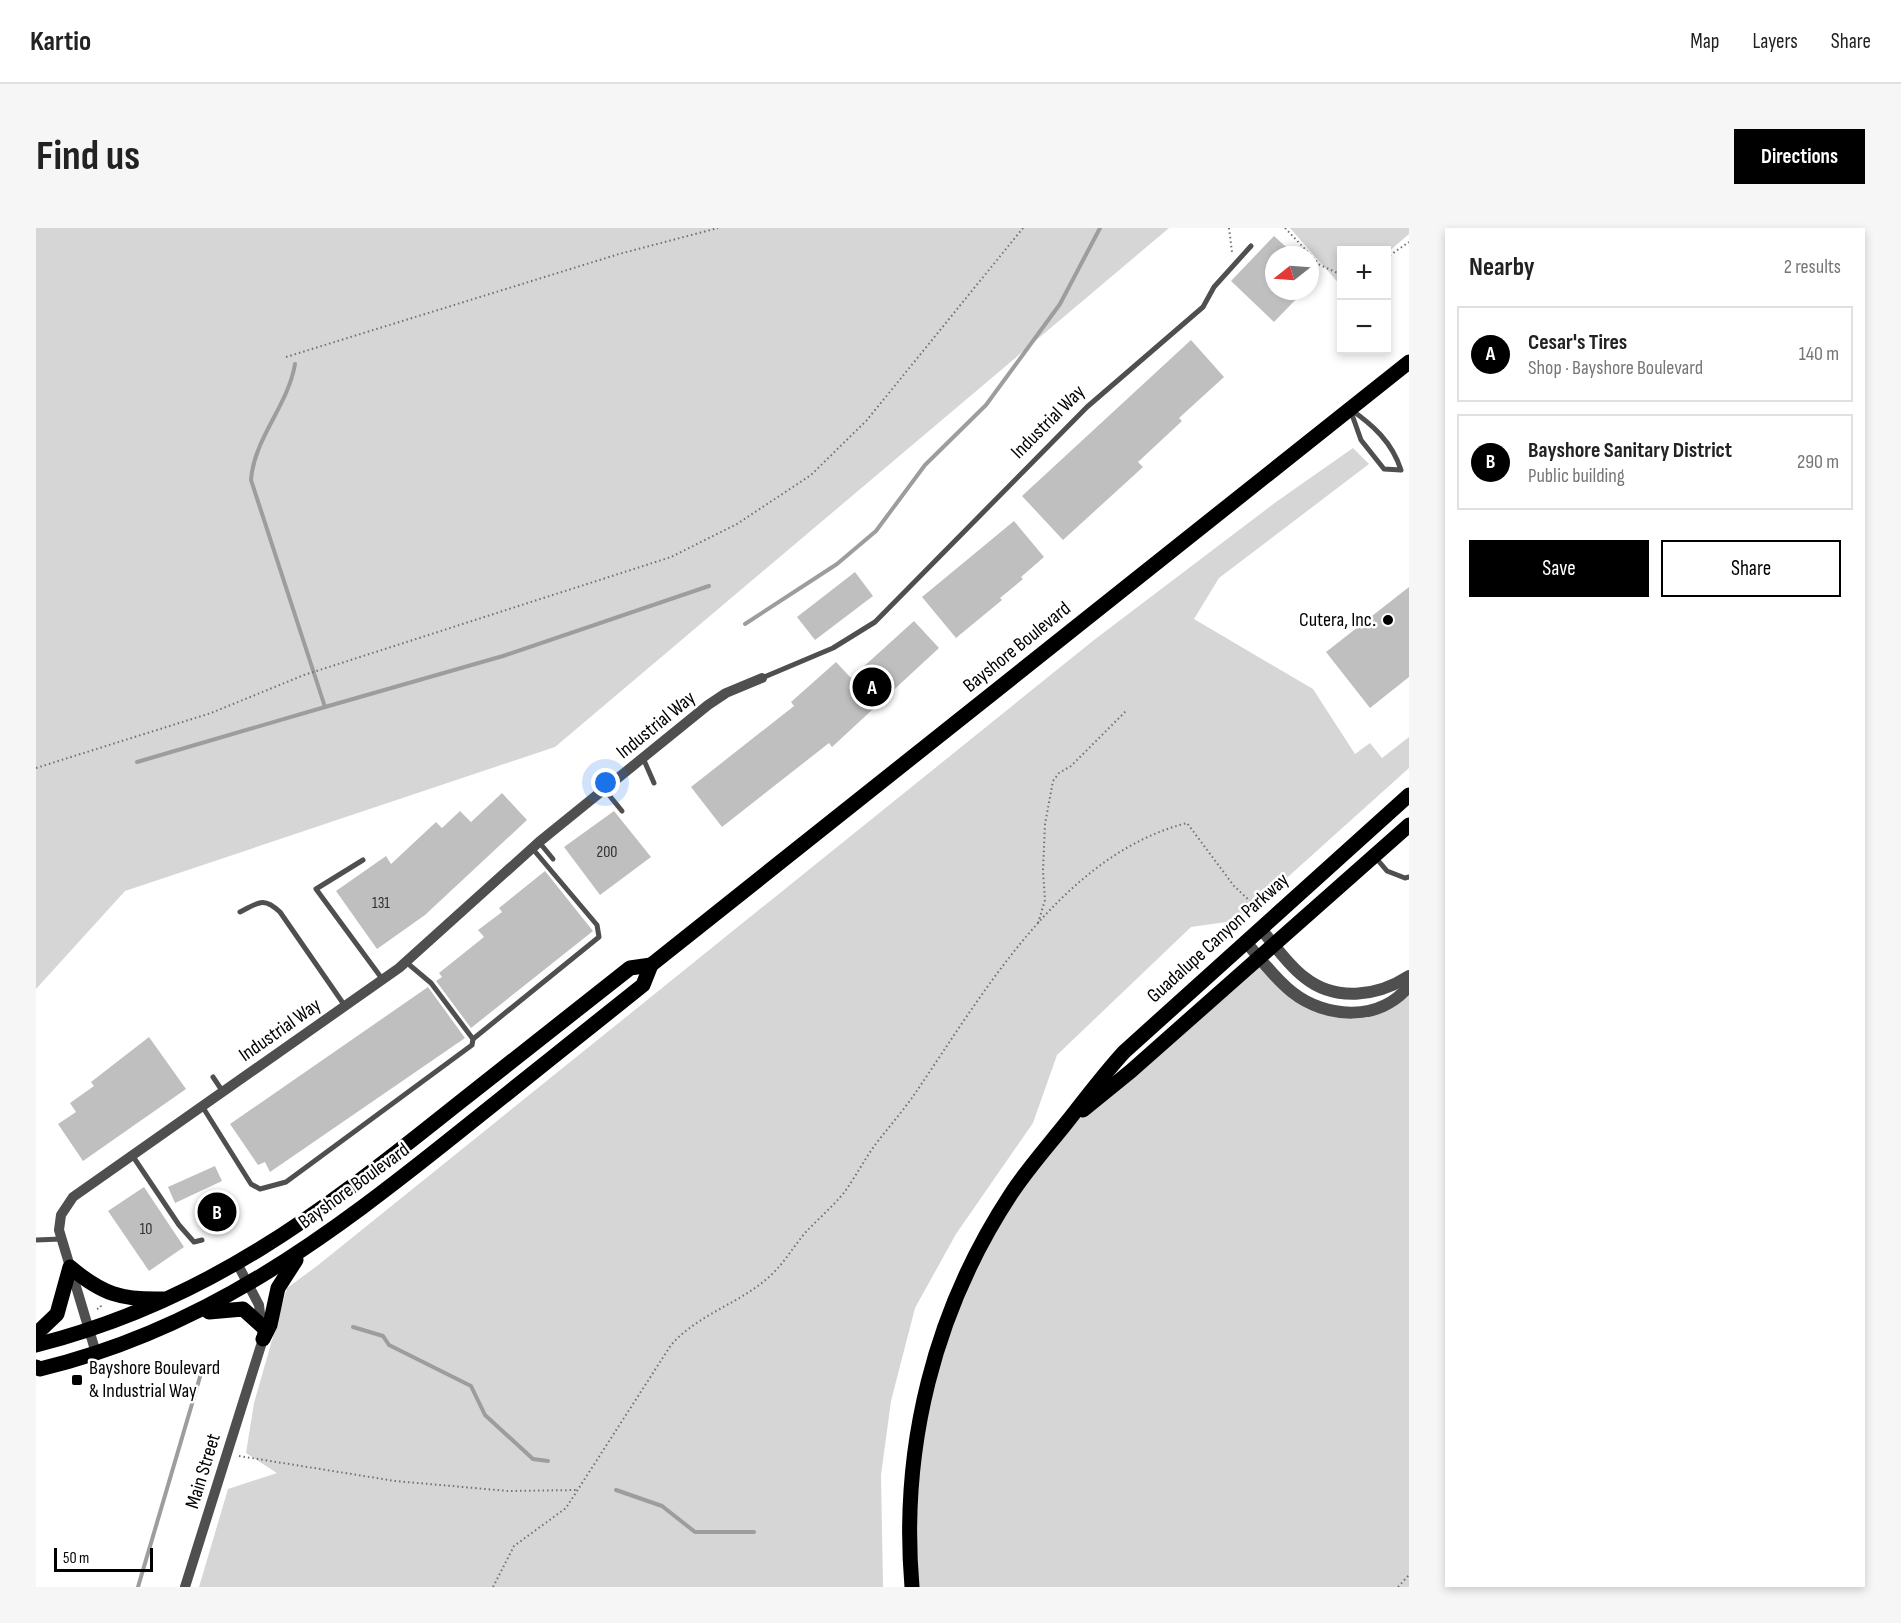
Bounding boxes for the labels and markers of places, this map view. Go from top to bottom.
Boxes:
place label: Cutera, Inc. [1299,608,1376,632]
marker: Cutera, Inc. [1381,613,1395,627]
pin: A [852,664,892,710]
pin: B [198,1190,237,1234]
place label: Bayshore Boulevard & Industrial Way [89,1356,220,1403]
marker: Bayshore Boulevard & Industrial Way [70,1373,84,1387]

